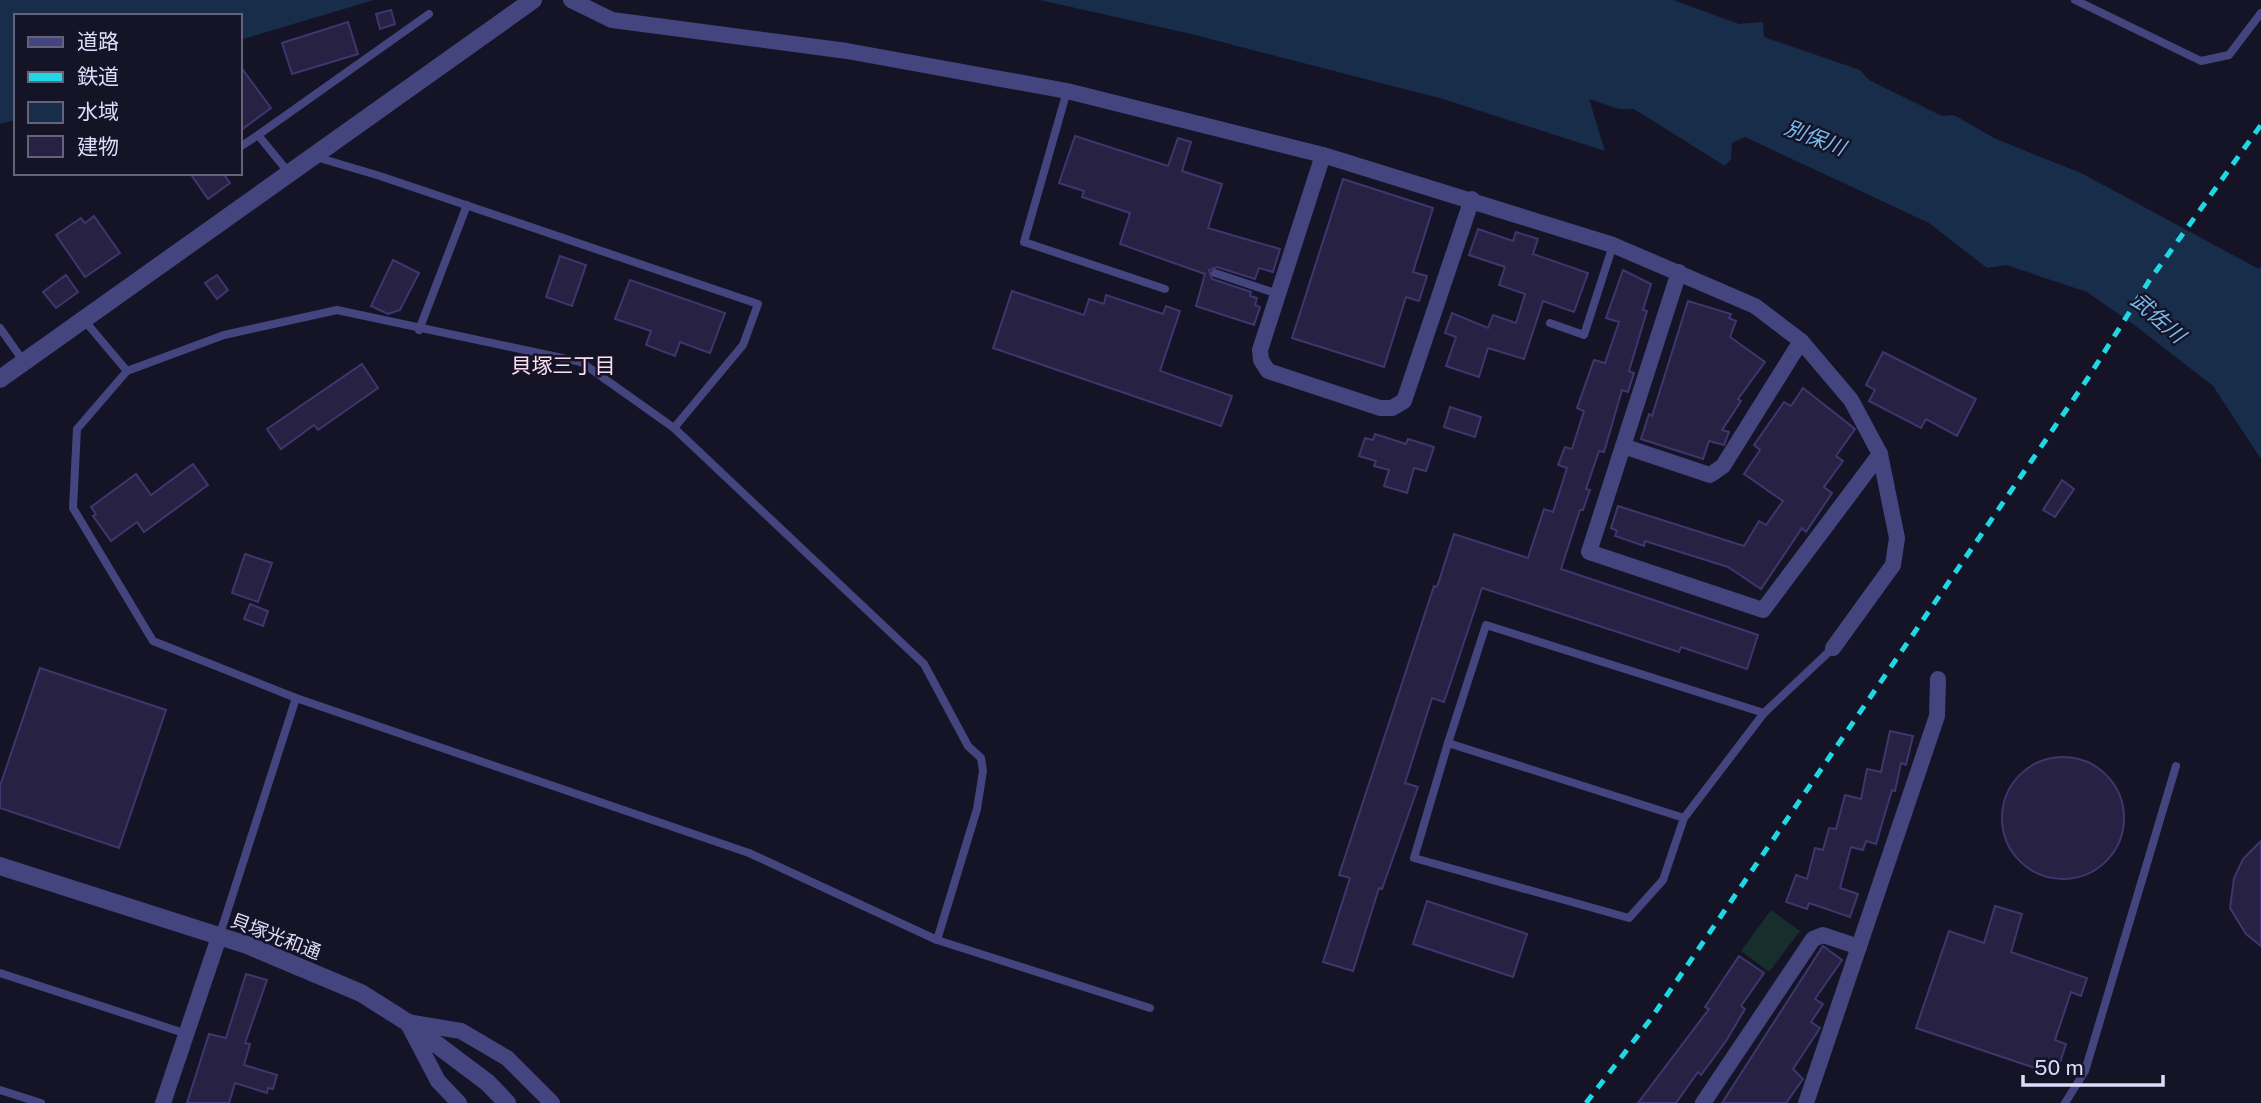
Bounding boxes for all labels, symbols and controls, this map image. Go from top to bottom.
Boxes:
legend [14,14,242,175]
text: 道路 [77,29,119,54]
text: 鉄道 [77,64,119,89]
text: 水域 [77,99,119,124]
water label: 別保川 [1781,115,1851,161]
text: 建物 [77,134,119,159]
water label: 武佐川 [2126,288,2192,349]
district label: 貝塚三丁目 [511,353,616,378]
street label: 貝塚光和通 [228,909,324,963]
scale bar [2023,1044,2163,1088]
text: 50 m [2034,1055,2084,1080]

